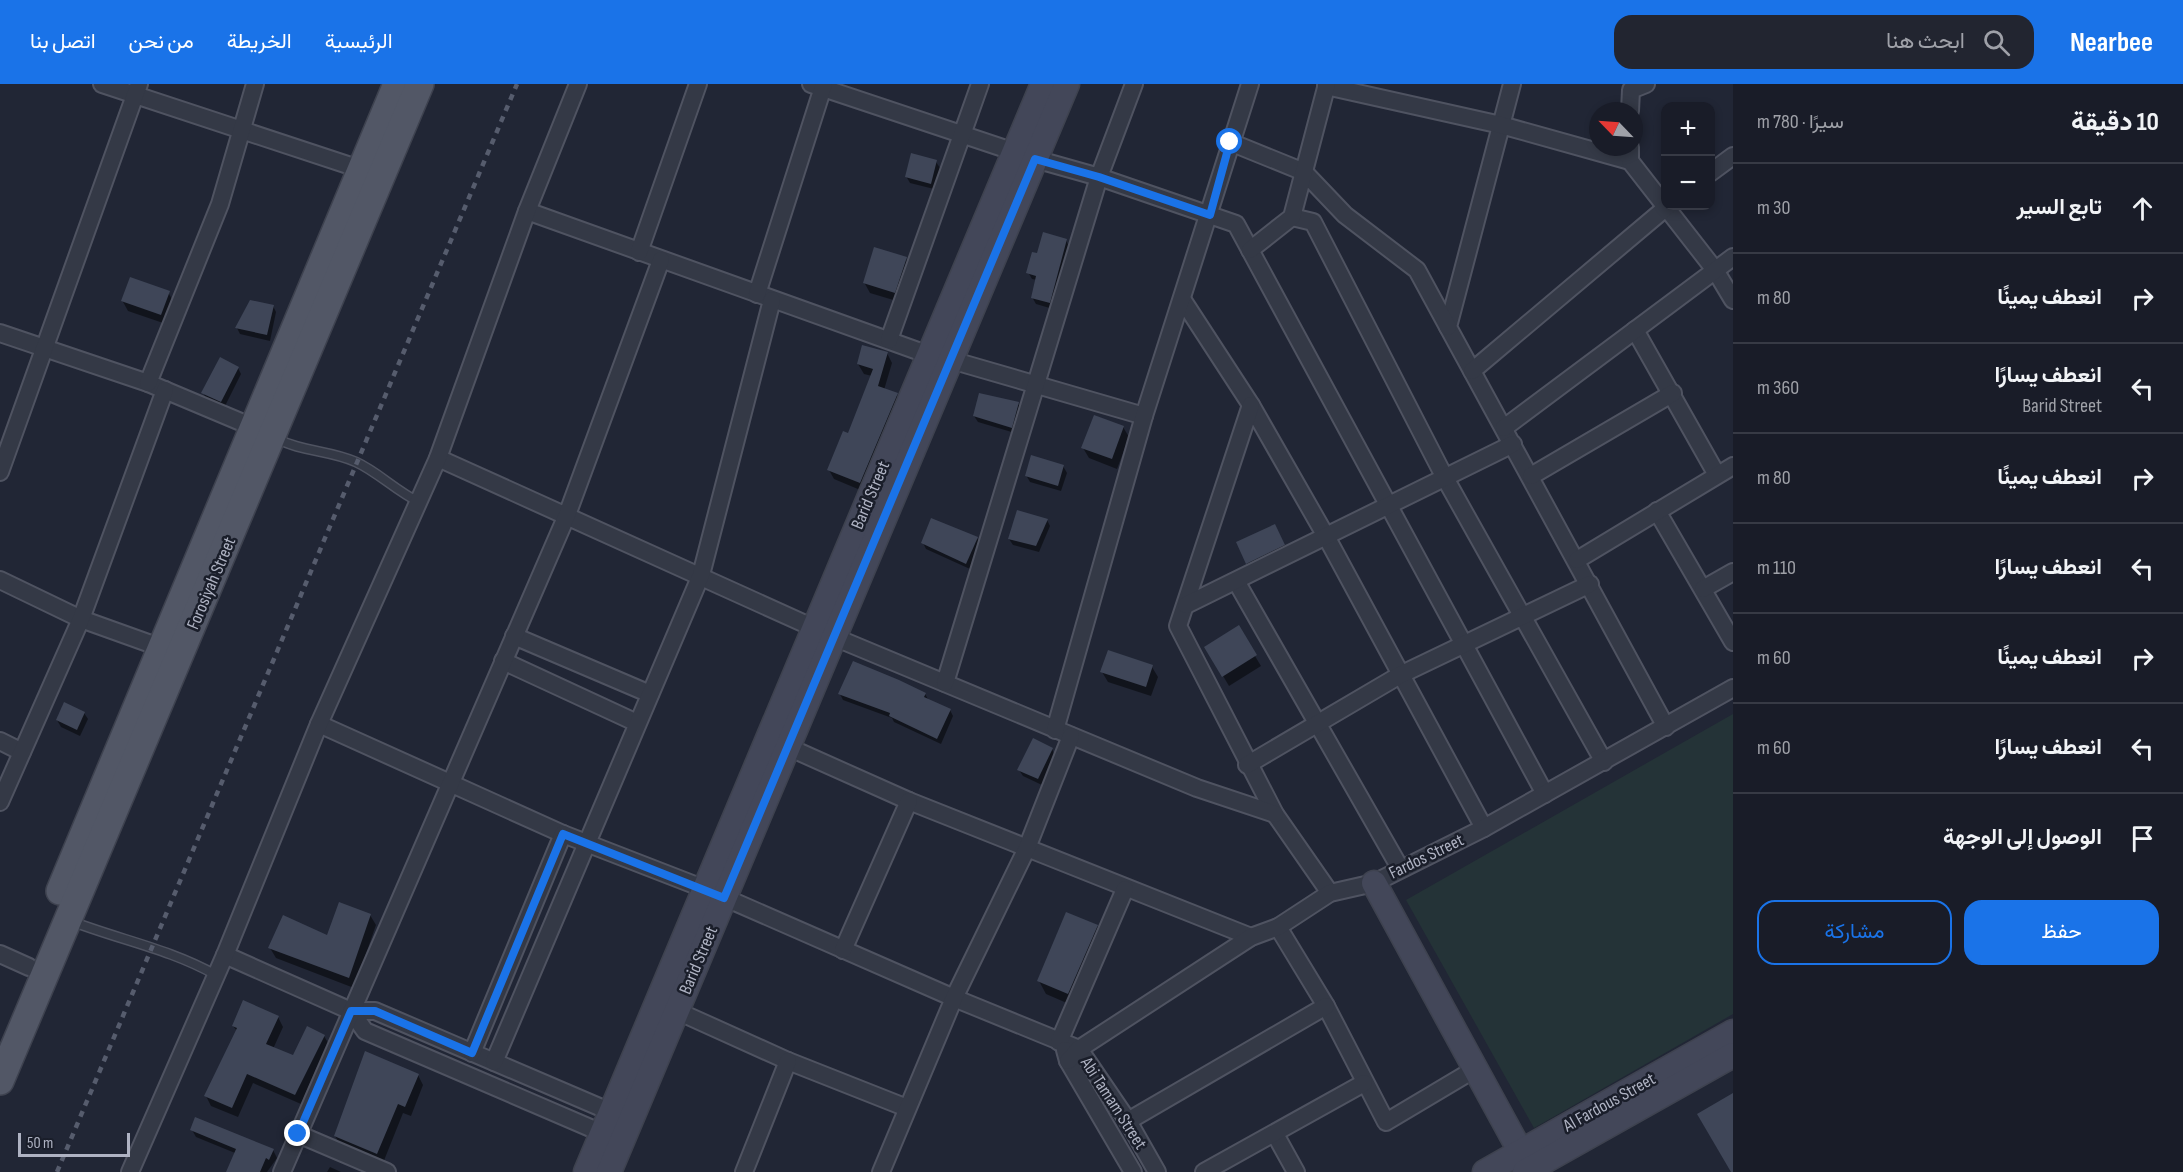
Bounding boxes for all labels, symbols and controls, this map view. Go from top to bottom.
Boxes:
search box [1614,15,2034,69]
icon: search [1980,26,2013,59]
text: Nearbee [2070,26,2153,59]
text: ابحث هنا [1886,28,1965,55]
text: اتصل بنا [30,29,96,54]
text: من نحن [129,29,194,54]
text: الخريطة [227,29,292,54]
text: الرئيسية [325,29,393,54]
north arrow [1589,102,1643,156]
map controls [1661,102,1715,210]
button: + [1661,102,1715,156]
text: 10 دقيقة [2071,107,2159,138]
text: سيرًا · 780 m [1757,110,1844,134]
route start [1216,128,1242,154]
button: − [1661,156,1715,210]
icon: ahead [2126,192,2159,225]
text: تابع السير [2017,194,2102,221]
text: 30 m [1757,196,1790,220]
icon: right [2126,282,2159,315]
text: انعطف يمينًا [1997,284,2102,311]
text: 80 m [1757,286,1791,310]
text: انعطف يسارًا [1994,362,2102,389]
icon: left [2126,372,2159,405]
text: 360 m [1757,376,1799,400]
text: Barid Street [2022,394,2102,418]
street label: Barid Street [847,458,894,532]
icon: right [2126,462,2159,495]
text: انعطف يمينًا [1997,464,2102,491]
text: 80 m [1757,466,1791,490]
street label: Forosiyah Street [183,533,241,633]
icon: left [2126,552,2159,585]
text: انعطف يسارًا [1994,554,2102,581]
text: 110 m [1757,556,1796,580]
icon: right [2126,642,2159,675]
text: انعطف يمينًا [1997,644,2102,671]
text: 60 m [1757,646,1791,670]
icon: left [2126,732,2159,765]
text: انعطف يسارًا [1994,734,2102,761]
text: 60 m [1757,736,1791,760]
icon: arrive [2126,822,2159,855]
text: الوصول إلى الوجهة [1943,824,2102,851]
street label: Fardos Street [1385,829,1467,884]
button: مشاركة [1757,900,1952,965]
button: حفظ [1964,900,2159,965]
street label: Barid Street [675,923,722,997]
street label: Abi Tamam Street [1075,1052,1151,1154]
street label: Al Fardous Street [1559,1068,1659,1137]
route end [284,1120,310,1146]
scale bar [18,1130,130,1158]
text: 50 m [27,1134,53,1153]

